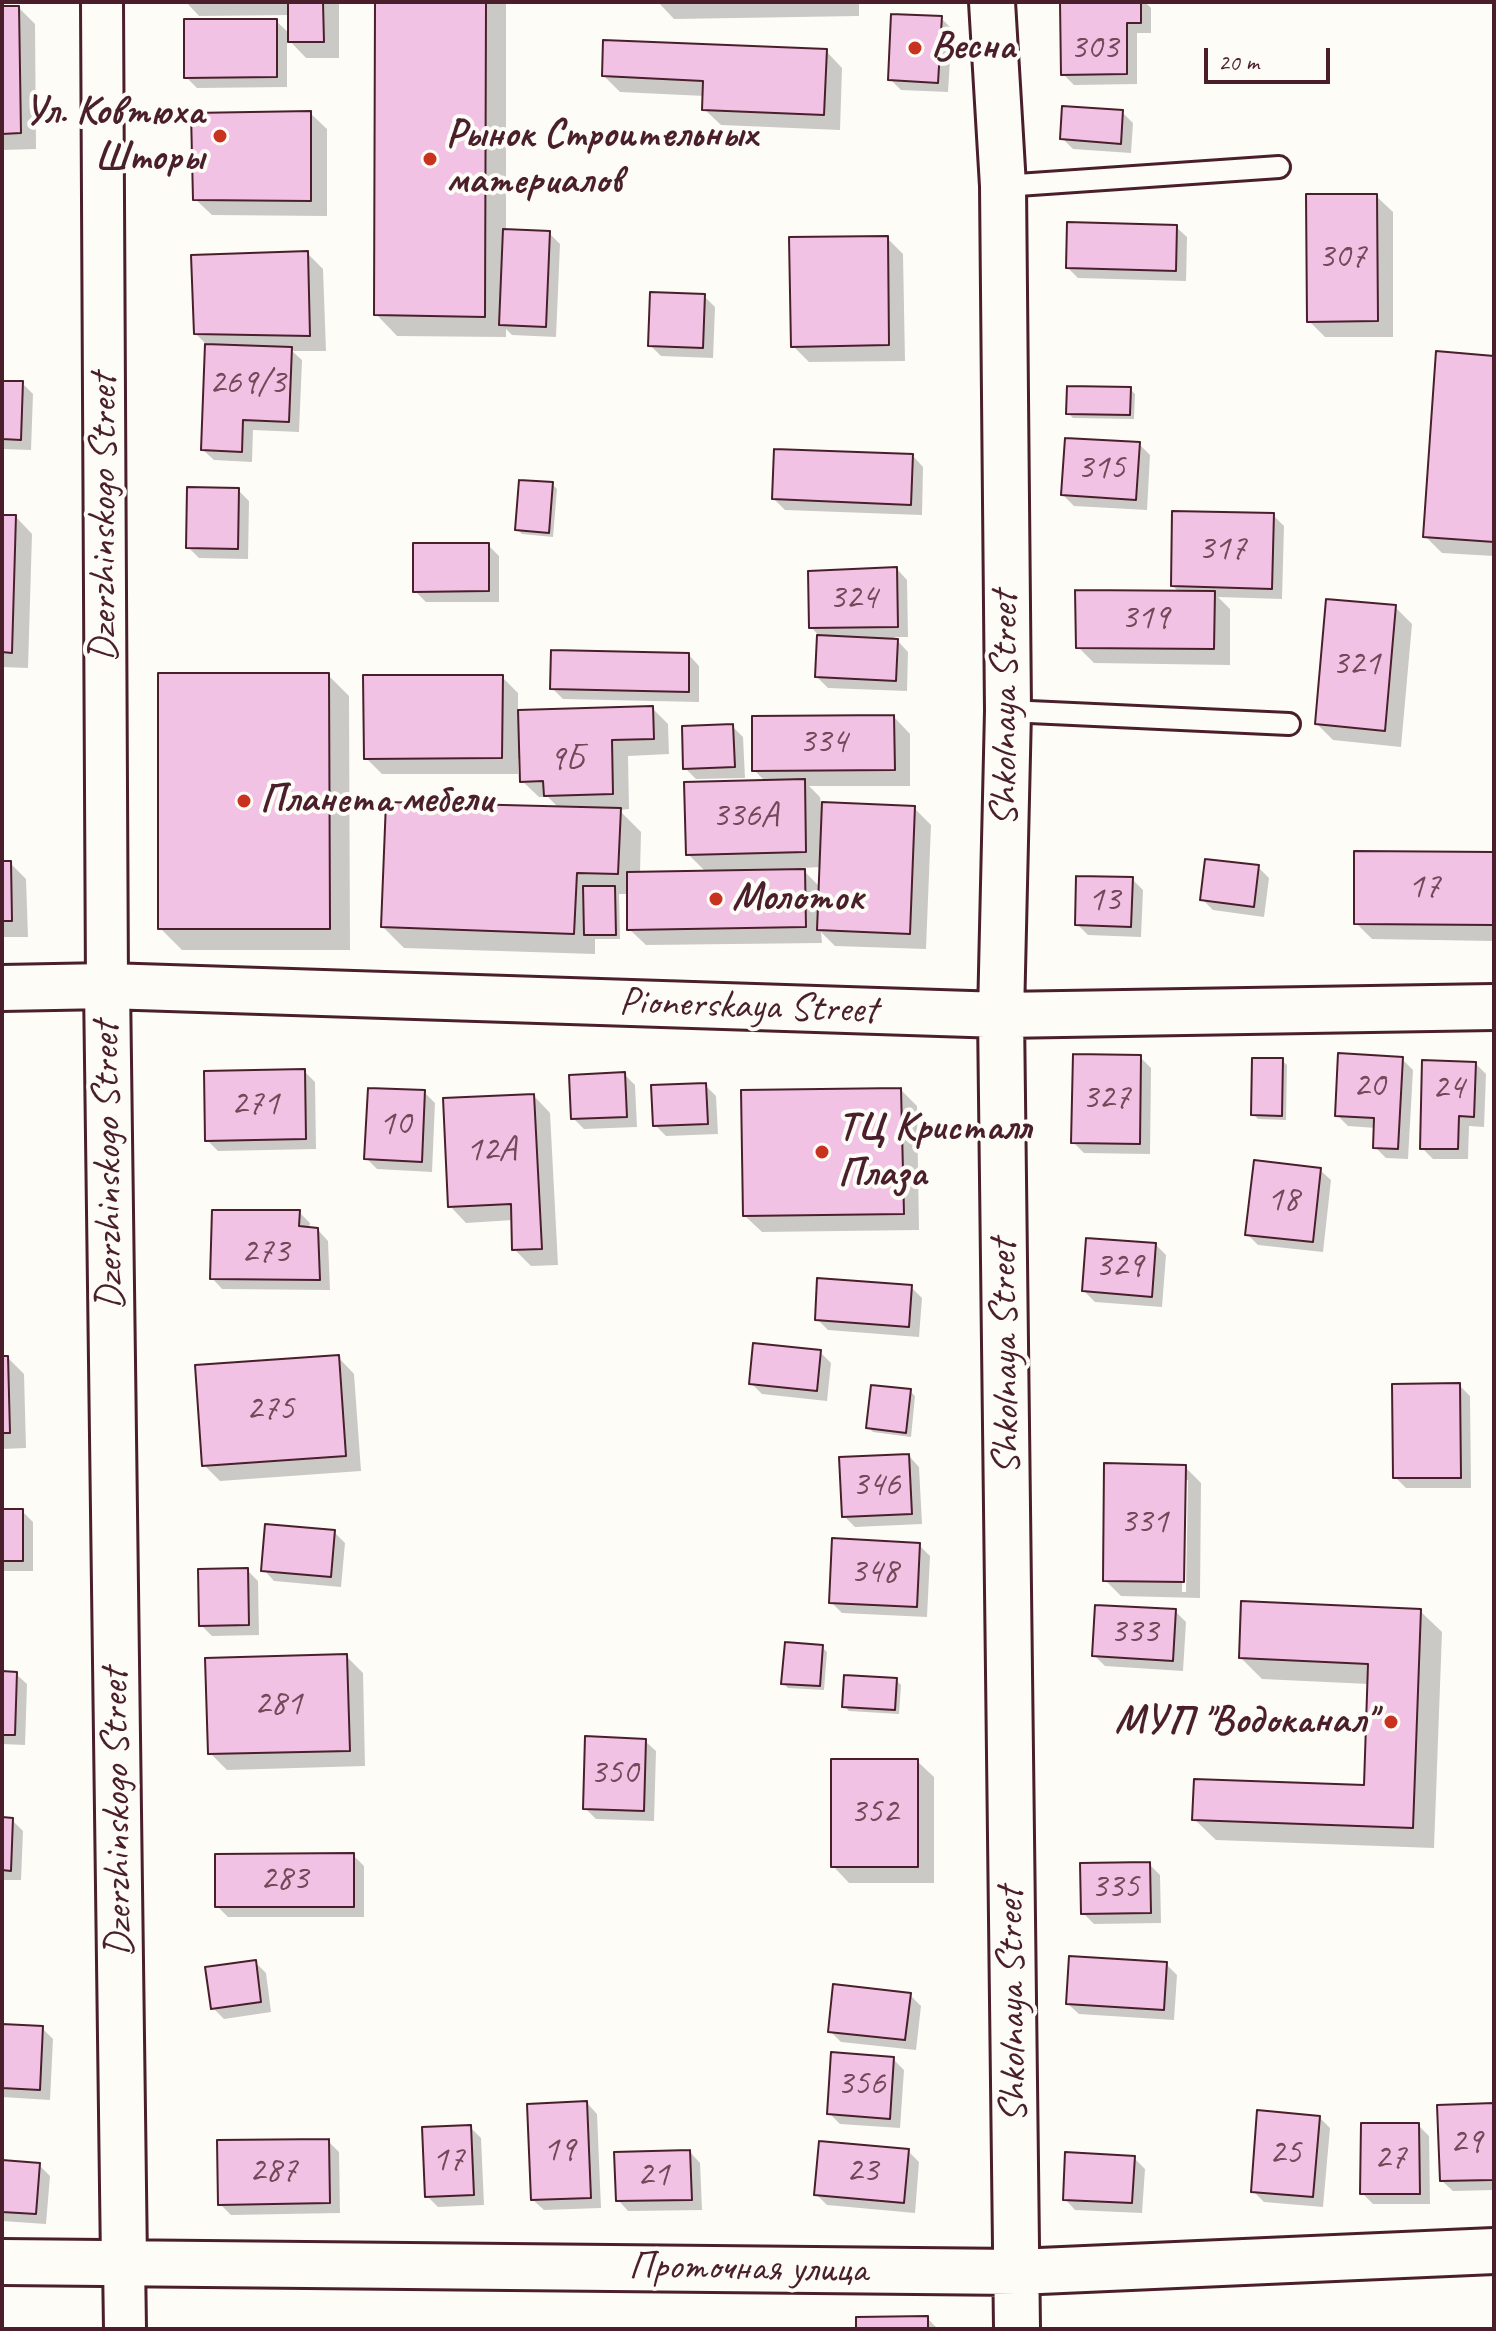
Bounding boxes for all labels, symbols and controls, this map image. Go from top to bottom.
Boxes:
place label: Весна [931,24,1015,72]
house number: 303 [1070,27,1118,71]
scale bar [1208,32,1334,82]
marker: Весна [906,39,924,57]
text: 20 m [1218,47,1259,77]
place label: Ул. Ковтюха Шторы [24,89,204,183]
place label: Рынок Строительных материалов [446,112,757,206]
marker: Ул. Ковтюха Шторы [211,127,229,145]
marker: Рынок Строительных материалов [421,150,439,168]
house number: 307 [1318,236,1366,280]
house number: 269/3 [209,362,285,406]
street label: Dzerzhinskogo Street [81,374,129,662]
house number: 315 [1077,447,1125,491]
house number: 317 [1198,528,1246,572]
house number: 324 [829,577,877,621]
street label: Shkolnaya Street [982,591,1030,827]
house number: 319 [1121,597,1169,641]
house number: 321 [1332,643,1380,687]
house number: 334 [799,721,847,765]
house number: 9Б [549,738,583,782]
place label: Планета мебели [260,777,493,825]
marker: Планета мебели [235,792,253,810]
house number: 336А [712,795,778,839]
house number: 17 [1408,866,1440,910]
place label: Молоток [732,875,864,923]
house number: 13 [1088,879,1120,923]
marker: Молоток [707,890,725,908]
street label: Pionerskaya Street [618,979,878,1035]
street label: Dzerzhinskogo Street [82,1021,136,1311]
house number: 20 [1353,1065,1385,1109]
house number: 24 [1432,1067,1464,1111]
house number: 327 [1082,1077,1130,1121]
house number: 271 [231,1083,279,1127]
house number: 10 [379,1103,411,1147]
place label: ТЦ Кристалл Плаза [838,1105,1032,1199]
house number: 12А [466,1129,516,1173]
marker: ТЦ Кристалл Плаза [813,1143,831,1161]
house number: 18 [1267,1179,1299,1223]
house number: 273 [241,1231,289,1275]
street label: Shkolnaya Street [980,1239,1032,1475]
house number: 329 [1095,1245,1143,1289]
house number: 275 [246,1388,294,1432]
house number: 346 [852,1464,900,1508]
house number: 331 [1120,1501,1168,1545]
house number: 348 [850,1551,898,1595]
house number: 333 [1110,1611,1158,1655]
street label: Dzerzhinskogo Street [91,1668,145,1958]
house number: 281 [254,1683,302,1727]
place label: МУП "Водоканал" [1115,1698,1375,1746]
marker: МУП "Водоканал" [1382,1713,1400,1731]
house number: 350 [590,1752,638,1796]
house number: 352 [850,1791,898,1835]
house number: 283 [260,1858,308,1902]
house number: 335 [1091,1866,1139,1910]
street label: Shkolnaya Street [987,1887,1039,2123]
house number: 356 [837,2063,885,2107]
house number: 29 [1450,2121,1482,2165]
house number: 19 [543,2129,575,2173]
house number: 25 [1269,2132,1301,2176]
house number: 27 [1374,2137,1406,2181]
house number: 17 [432,2139,464,2183]
house number: 287 [249,2150,297,2194]
house number: 23 [846,2150,878,2194]
house number: 21 [637,2154,669,2198]
street label: Проточная улица [628,2243,868,2295]

